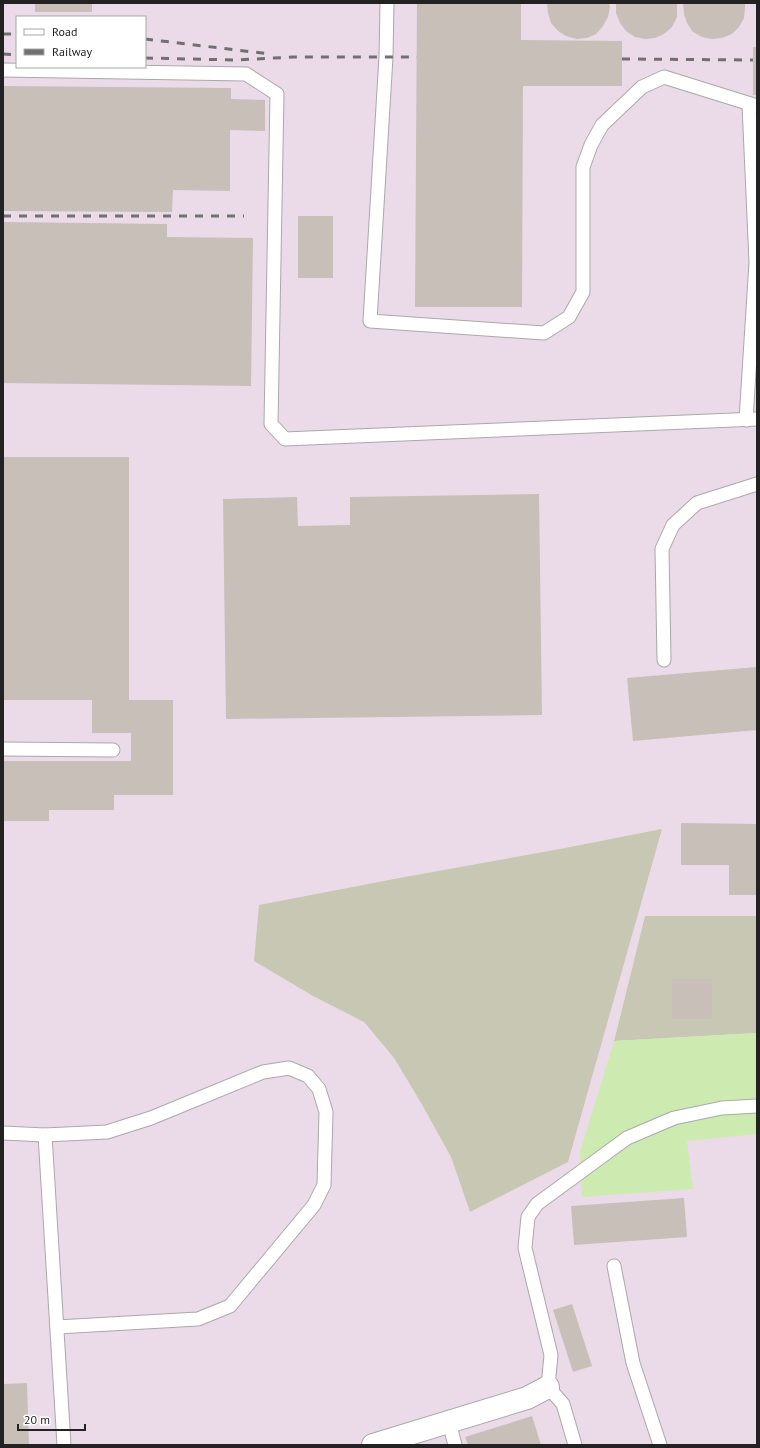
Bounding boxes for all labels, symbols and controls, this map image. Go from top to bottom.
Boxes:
legend [16,16,146,68]
text: Road [52,24,77,39]
text: Railway [52,44,92,59]
scale bar [18,1406,85,1432]
text: 20 m [24,1412,50,1427]

